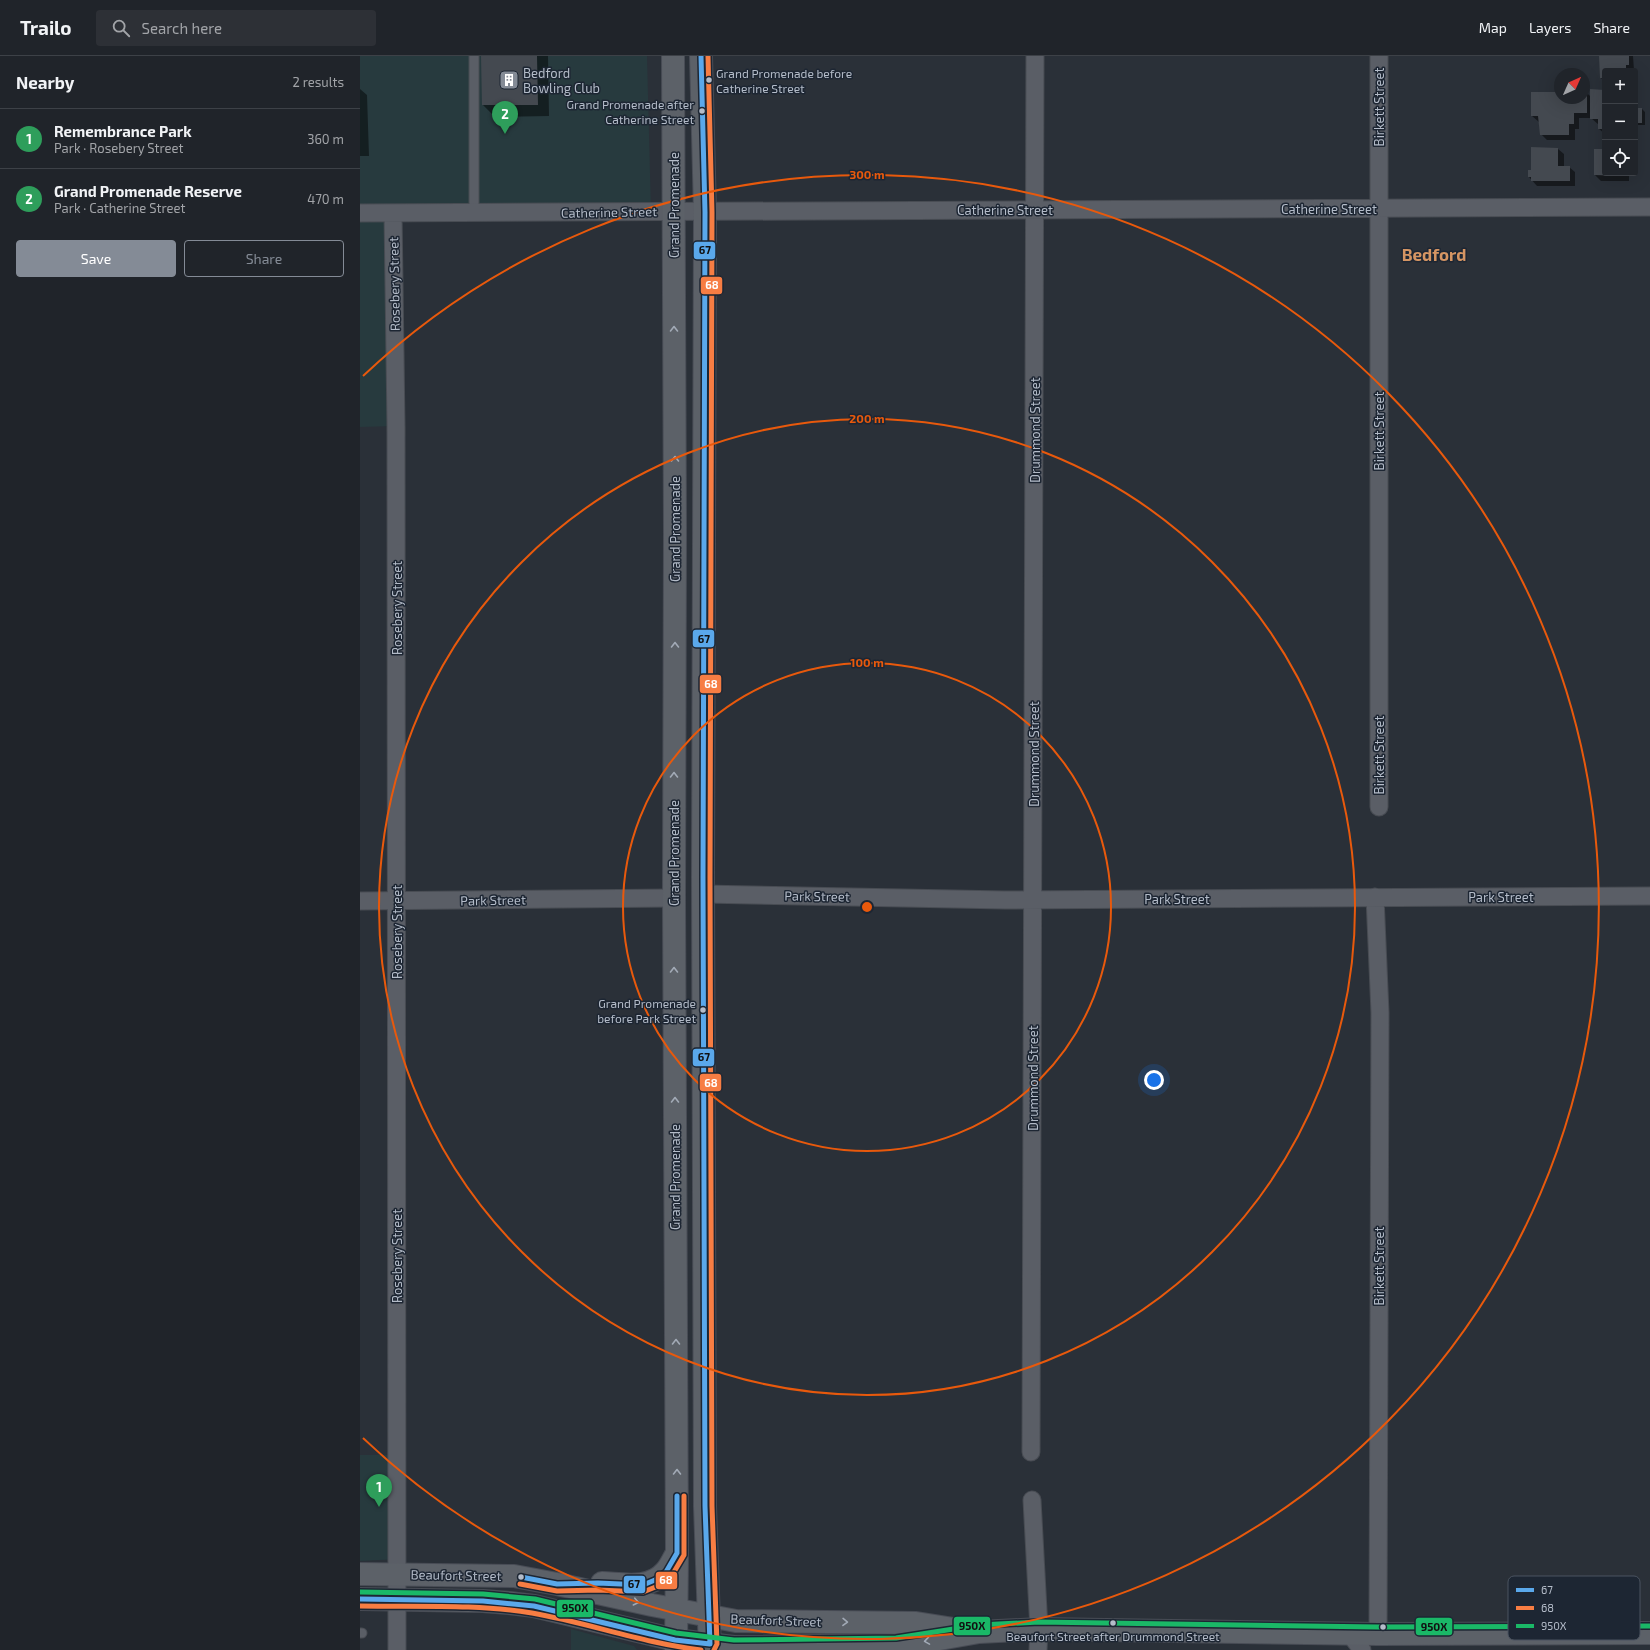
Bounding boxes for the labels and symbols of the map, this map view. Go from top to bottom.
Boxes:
place label: Bedford Bowling Club [523,65,600,96]
place label: Grand Promenade before Catherine Street [716,66,852,95]
street label: Birkett Street [1371,68,1387,146]
north arrow [1554,68,1590,104]
building icon: Bedford Bowling Club [498,69,520,91]
marker: Grand Promenade before Catherine Street [704,75,714,85]
place label: Grand Promenade after Catherine Street [566,97,694,126]
pin: 2 [492,101,518,134]
marker: Grand Promenade after Catherine Street [697,106,707,116]
street label: Grand Promenade [666,152,682,258]
text: 300 m [849,167,885,181]
street label: Catherine Street [1281,201,1377,217]
street label: Catherine Street [957,202,1053,218]
street label: Catherine Street [561,203,657,221]
street label: Rosebery Street [385,237,403,331]
line badge: 67 [693,241,716,260]
text: 67 [699,243,711,256]
district label: Bedford [1402,244,1466,264]
line badge: 68 [700,276,723,295]
text: 68 [705,278,719,291]
one-way arrow [670,326,678,332]
street label: Drummond Street [1027,377,1043,483]
street label: Birkett Street [1371,392,1387,470]
text: 200 m [849,411,885,425]
one-way arrow [671,456,679,462]
street label: Grand Promenade [667,476,683,582]
street label: Rosebery Street [389,561,405,655]
line badge: 67 [692,629,715,648]
text: 67 [698,632,710,645]
one-way arrow [671,642,679,648]
text: 100 m [850,655,884,669]
line badge: 68 [699,674,722,694]
text: 68 [704,677,718,690]
street label: Drummond Street [1026,701,1042,807]
street label: Birkett Street [1371,716,1387,794]
one-way arrow [670,772,678,778]
street label: Grand Promenade [666,800,682,906]
street label: Rosebery Street [389,885,405,979]
street label: Park Street [784,887,850,905]
street label: Park Street [1468,889,1534,905]
street label: Park Street [460,891,526,909]
street label: Park Street [1144,891,1210,907]
centre of rings [860,900,874,914]
one-way arrow [670,967,678,973]
place label: Grand Promenade before Park Street [597,996,696,1025]
marker: Grand Promenade before Park Street [698,1005,708,1015]
street label: Drummond Street [1025,1025,1041,1131]
line badge: 67 [692,1048,715,1067]
text: 67 [698,1050,710,1063]
your location [1144,1070,1164,1090]
line badge: 68 [699,1073,722,1092]
text: 68 [704,1076,718,1089]
one-way arrow [671,1097,679,1103]
street label: Grand Promenade [667,1124,683,1230]
street label: Rosebery Street [389,1209,405,1303]
street label: Birkett Street [1371,1227,1387,1305]
one-way arrow [672,1339,680,1345]
one-way arrow [673,1469,681,1475]
pin: 1 [366,1474,392,1507]
street label: Beaufort Street [410,1566,502,1584]
line badge: 68 [655,1571,678,1590]
unlabelled marker [516,1572,526,1582]
text: 68 [659,1573,673,1586]
line badge: 67 [623,1575,646,1594]
legend [1508,1576,1640,1640]
text: 67 [628,1577,640,1590]
text: 67 [1541,1583,1553,1596]
one-way arrow [633,1597,639,1605]
line badge: 950X [556,1599,594,1618]
text: 950X [562,1601,588,1614]
text: 68 [1541,1601,1554,1614]
street label: Beaufort Street [730,1610,822,1630]
line badge: 950X [953,1616,991,1636]
line badge: 950X [1415,1617,1453,1636]
one-way arrow [842,1618,848,1626]
marker: Beaufort Street after Drummond Street [1108,1618,1118,1628]
text: 950X [959,1619,985,1632]
text: 950X [1541,1619,1567,1632]
text: 950X [1421,1620,1447,1633]
unlabelled marker [1378,1622,1388,1632]
place label: Beaufort Street after Drummond Street [1006,1629,1220,1643]
one-way arrow [924,1637,930,1645]

